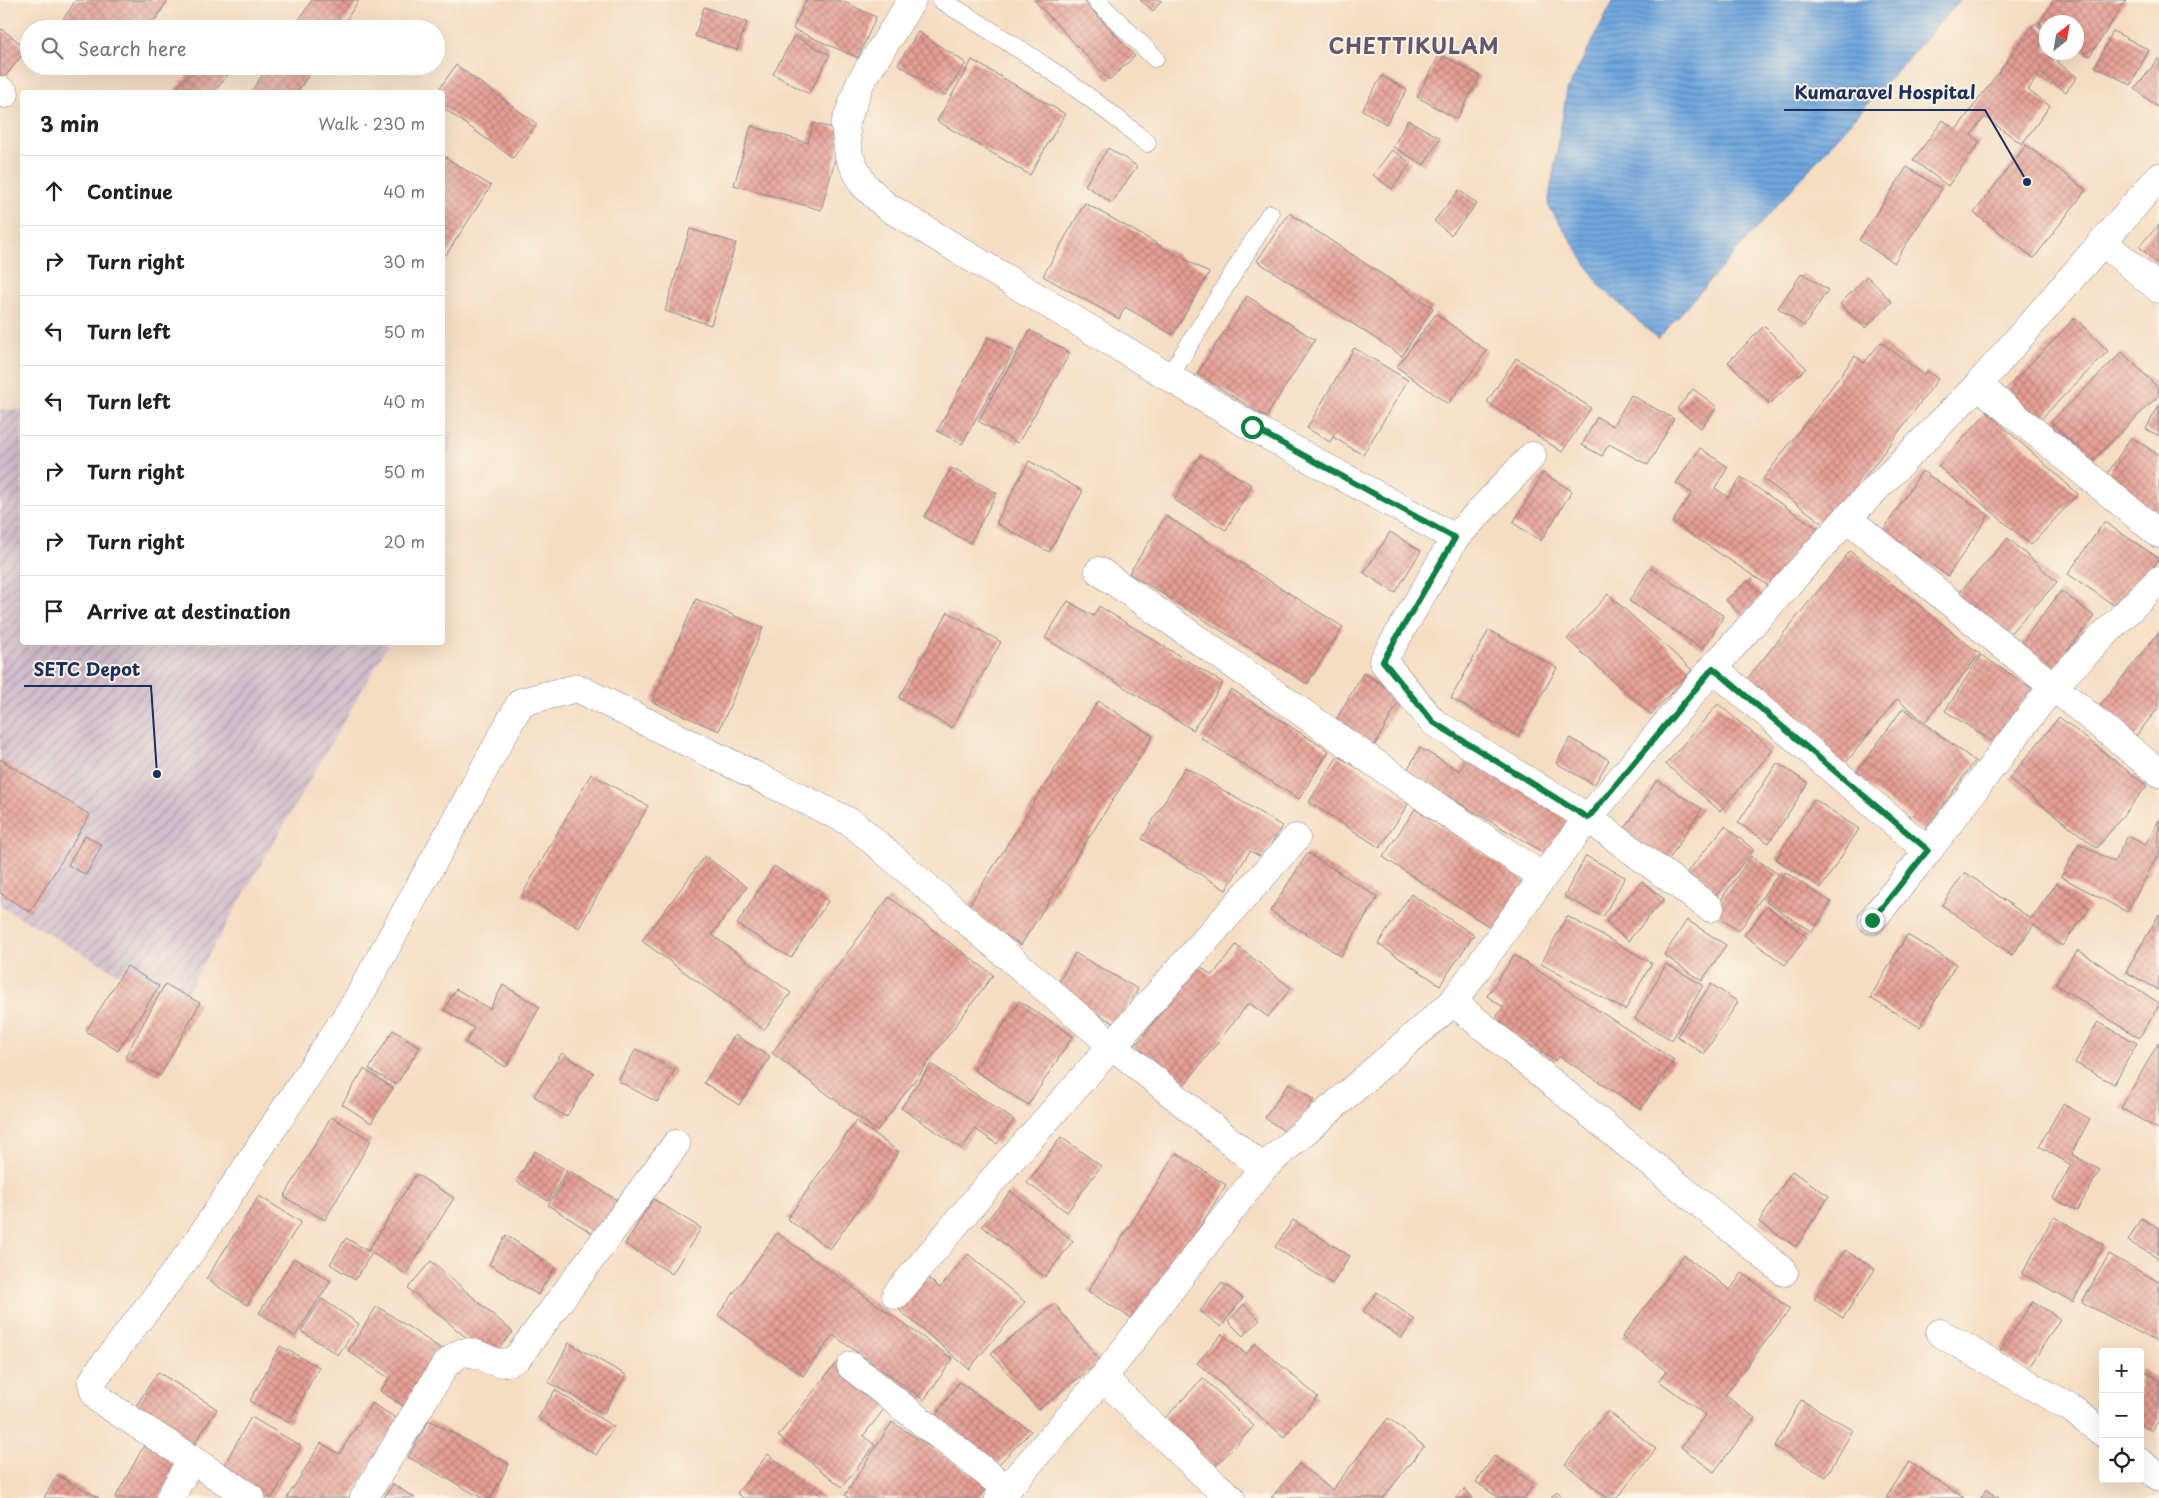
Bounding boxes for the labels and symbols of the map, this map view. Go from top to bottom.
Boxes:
north arrow [2039,15,2084,60]
district label: CHETTIKULAM [1329,29,1499,61]
callout: Kumaravel Hospital [1784,77,1985,110]
text: Kumaravel Hospital [1795,78,1975,105]
route start [1241,416,1264,439]
callout: SETC Depot [24,653,151,686]
text: SETC Depot [34,655,141,682]
route end [1861,909,1884,932]

